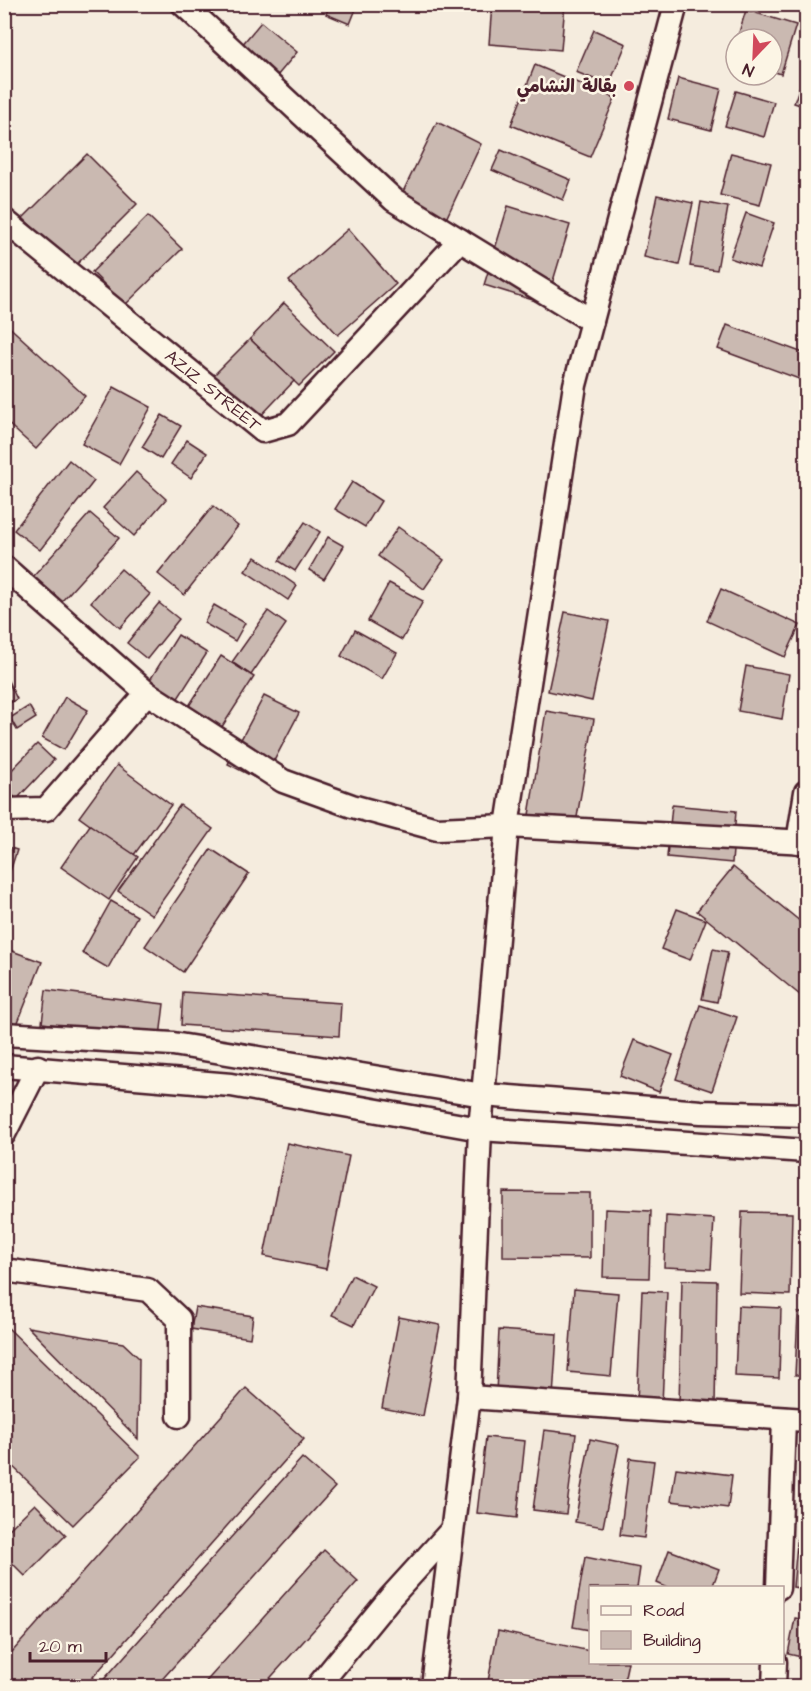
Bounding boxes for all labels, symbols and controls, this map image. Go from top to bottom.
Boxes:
north arrow [724,27,784,87]
text: N [740,58,757,82]
place label: بقالة النشامي [517,74,617,102]
marker: بقالة النشامي [622,79,636,93]
street label: AZIZ STREET [159,344,267,438]
legend [589,1586,784,1664]
text: Road [643,1598,684,1623]
scale bar [30,1625,106,1663]
text: Building [643,1628,701,1654]
text: 20 m [39,1634,82,1659]

